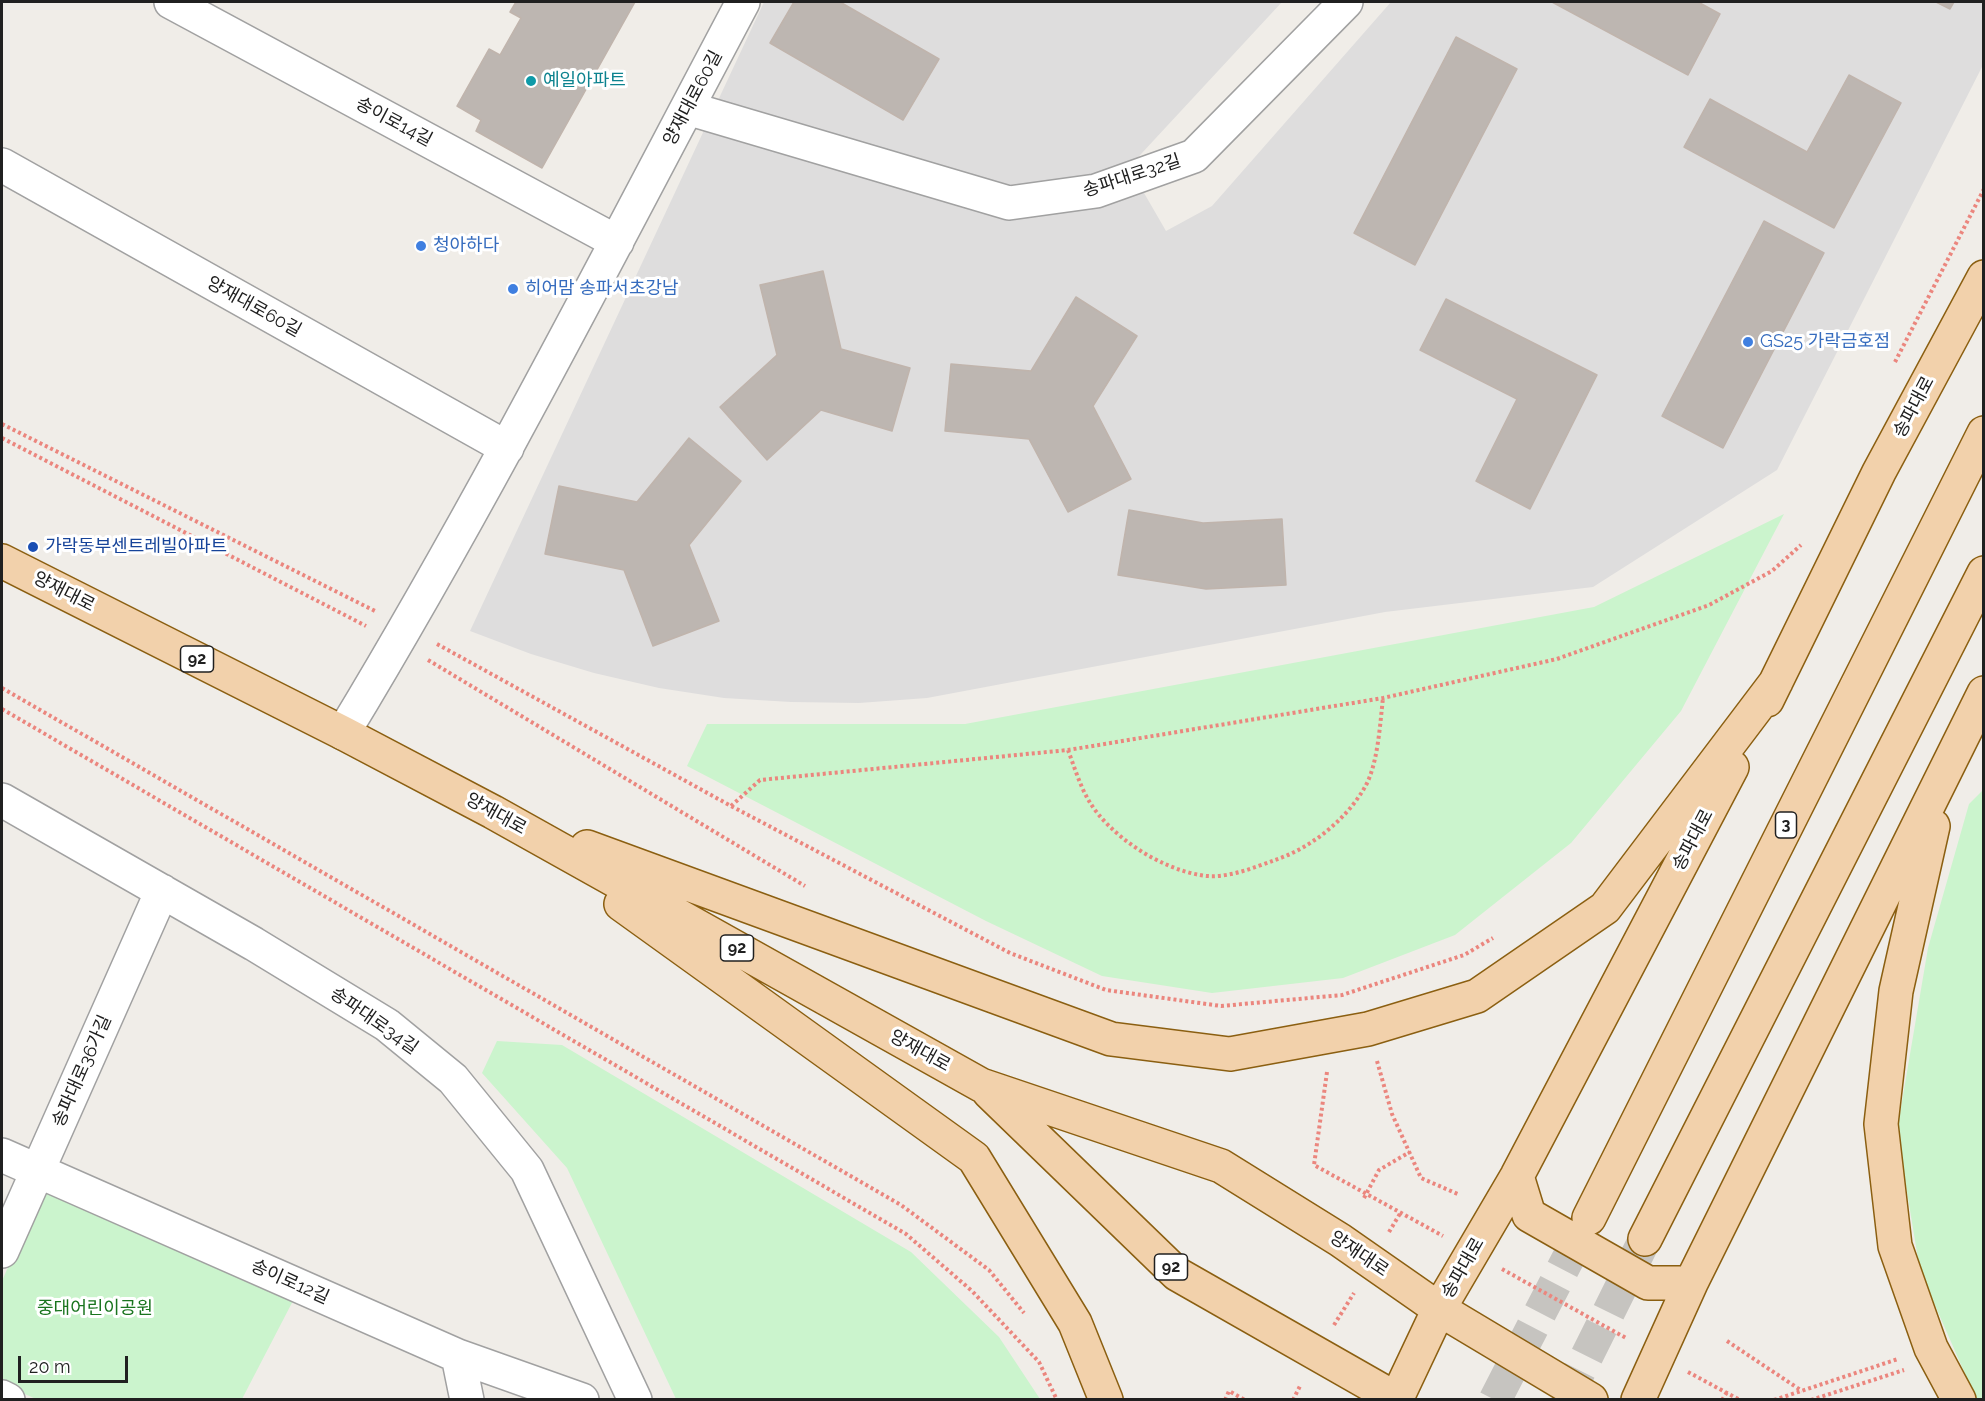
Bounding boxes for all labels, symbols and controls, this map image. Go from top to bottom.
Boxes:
street label: 양재대로60길 [659,47,727,149]
place label: 예일아파트 [543,70,626,92]
marker: 예일아파트 [524,74,538,88]
street label: 송이로14길 [352,93,436,151]
street label: 송파대로32길 [1080,150,1184,202]
place label: 청아하다 [433,235,499,257]
marker: 청아하다 [414,239,428,253]
street label: 양재대로60길 [203,272,305,342]
place label: 히어맘 송파서초강남 [525,278,679,300]
marker: 히어맘 송파서초강남 [506,282,520,296]
place label: GS25 가락금호점 [1760,331,1890,353]
marker: GS25 가락금호점 [1741,335,1755,349]
street label: 송파대로 [1889,373,1939,441]
place label: 가락동부센트레빌아파트 [45,536,227,558]
marker: 가락동부센트레빌아파트 [26,540,40,554]
street label: 양재대로 [30,567,98,617]
road number: 92 [180,646,214,672]
street label: 양재대로 [462,788,530,840]
street label: 송파대로 [1668,806,1718,874]
road number: 3 [1776,812,1796,838]
road number: 92 [720,935,754,961]
street label: 송파대로34길 [326,983,422,1059]
street label: 송파대로36가길 [48,1012,116,1130]
street label: 양재대로 [886,1025,954,1077]
street label: 양재대로 [1326,1227,1392,1281]
street label: 송파대로 [1437,1234,1489,1302]
road number: 92 [1154,1254,1188,1280]
street label: 송이로12길 [248,1255,332,1309]
park label: 중대어린이공원 [37,1298,153,1320]
scale bar [21,1344,130,1382]
text: 20 m [29,1356,71,1377]

